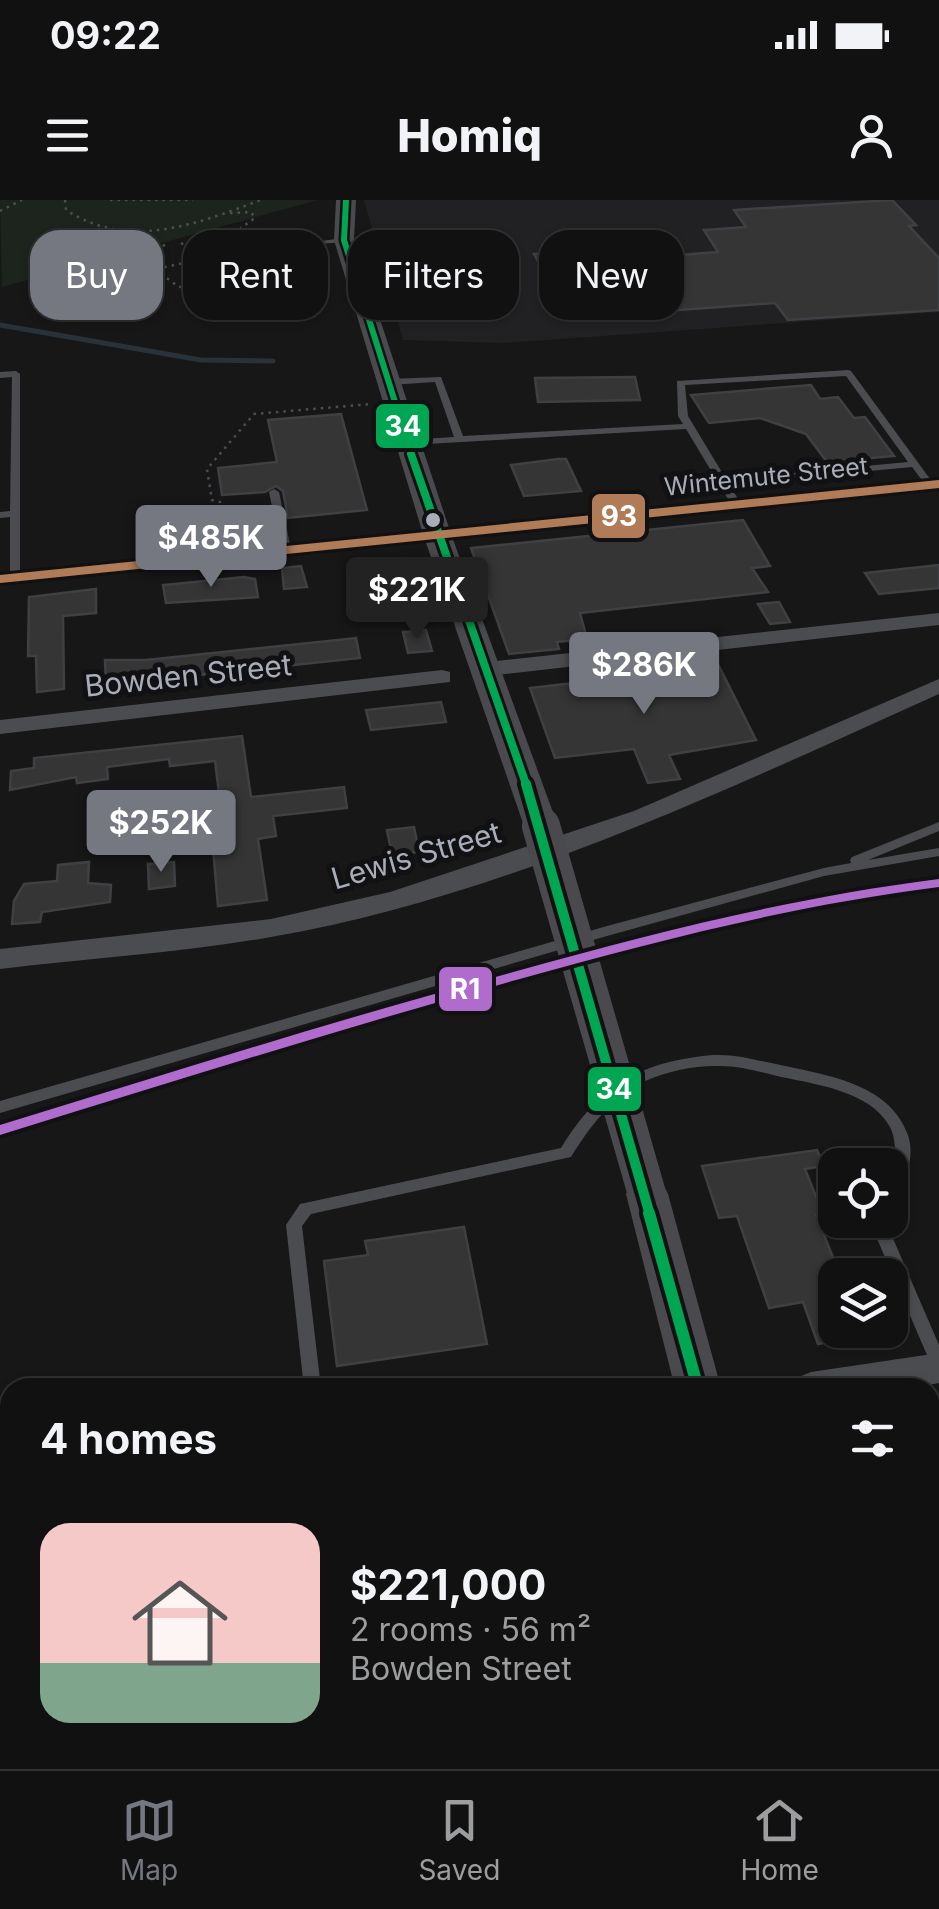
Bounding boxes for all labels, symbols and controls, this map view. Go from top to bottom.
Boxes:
text: 09:22 [50,12,161,58]
icon: menu [40,108,95,163]
text: Homiq [397,108,542,163]
icon: person [844,108,899,163]
chip: Buy [30,230,163,320]
chip: Rent [183,230,328,320]
chip: Filters [348,230,519,320]
chip: New [539,230,684,320]
line badge: 34 [374,402,431,450]
text: 34 [384,409,422,443]
street label: Wintemute Street [663,450,869,502]
line badge: 93 [590,492,647,540]
text: 93 [601,499,637,533]
pin: $485K [141,505,281,590]
unlabelled marker [423,510,443,530]
text: $485K [158,518,264,557]
pin: $221K [347,557,487,642]
text: $221K [368,570,466,609]
pin: $286K [574,632,714,717]
text: $286K [591,645,697,684]
street label: Bowden Street [83,646,293,704]
pin: $252K [91,790,231,875]
text: $252K [109,803,213,842]
street label: Lewis Street [327,814,505,896]
line badge: R1 [437,965,494,1013]
text: R1 [450,972,480,1006]
line badge: 34 [586,1065,643,1113]
text: 34 [595,1072,633,1106]
map controls [818,1148,908,1348]
button: locate [818,1148,908,1238]
button: layers [818,1258,908,1348]
icon: filters [845,1411,900,1466]
text: 4 homes [40,1413,217,1464]
text: $221,000 [350,1559,546,1610]
icon: home [120,1563,240,1683]
text: 2 rooms · 56 m² [350,1610,591,1649]
text: Bowden Street [350,1649,572,1688]
tab: Map [120,1793,178,1887]
tab: Saved [418,1793,500,1887]
tab: Home [740,1793,819,1887]

